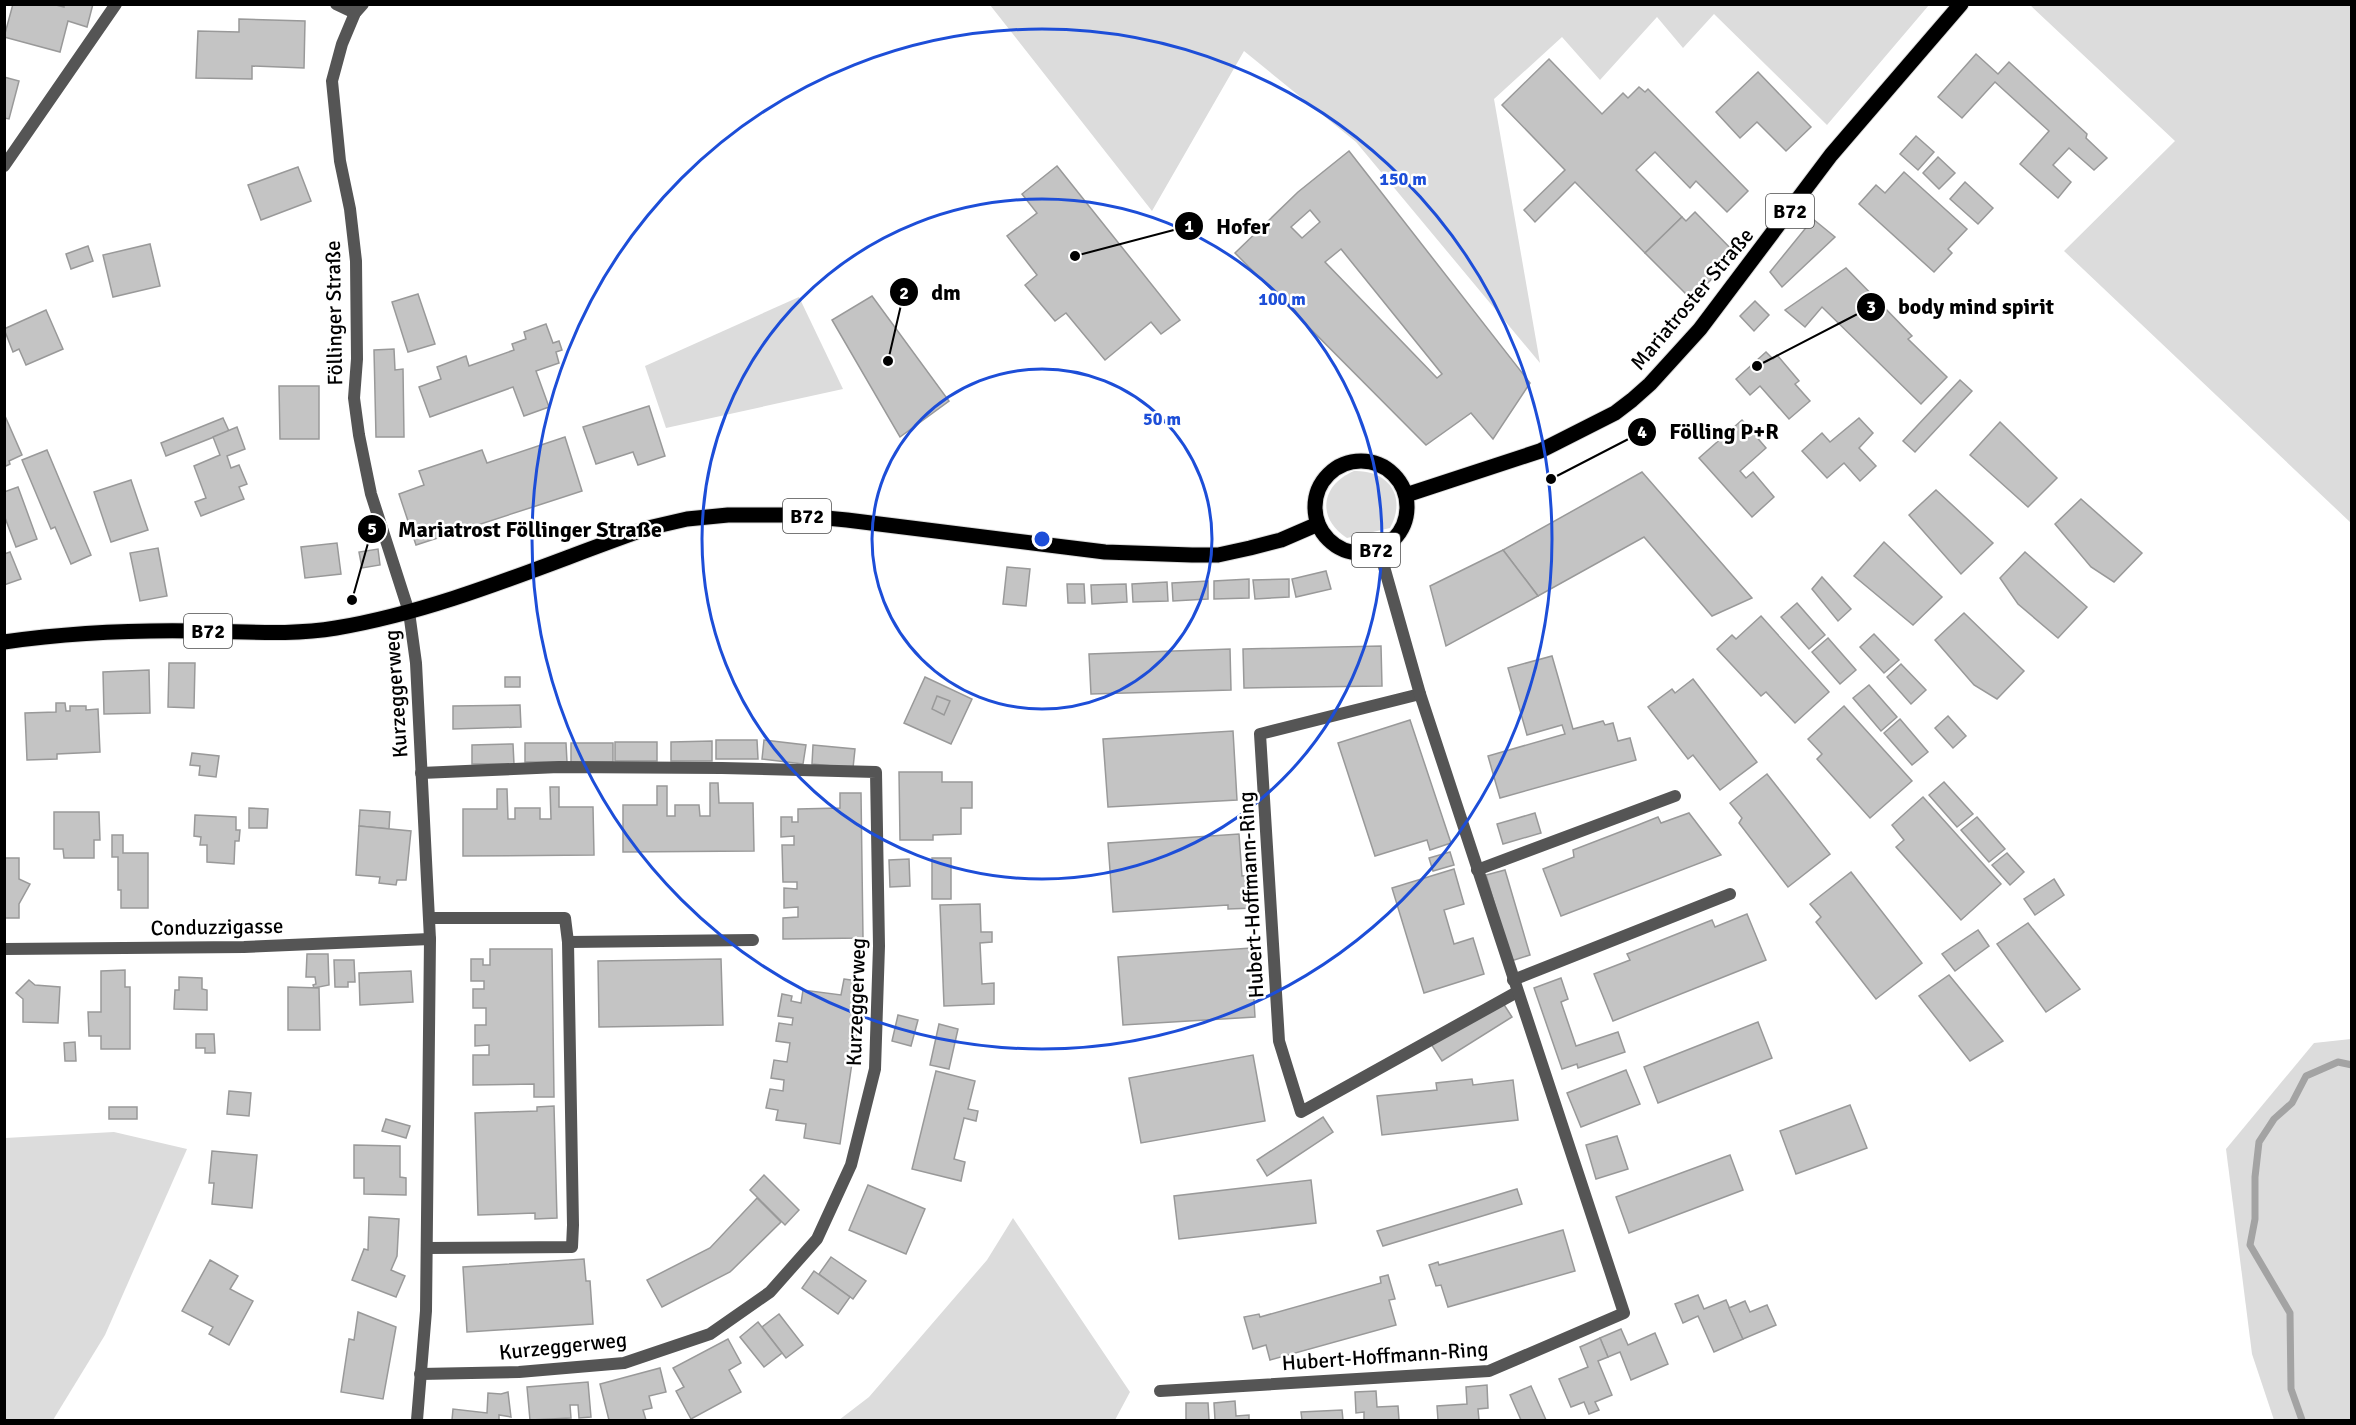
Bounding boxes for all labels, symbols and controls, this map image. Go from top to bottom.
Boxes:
text: 150 m [1379,168,1427,190]
road number: B72 [1766,194,1814,228]
callout: Hofer [1174,206,1282,246]
text: Hofer [1216,213,1270,240]
text: 1 [1184,215,1194,237]
street label: Mariatroster Straße [1625,223,1759,375]
street label: Föllinger Straße [320,240,348,386]
callout: dm [889,272,972,312]
text: dm [931,279,961,306]
text: 2 [899,282,909,304]
callout: body mind spirit [1856,287,2066,327]
text: 100 m [1258,288,1306,310]
text: body mind spirit [1898,293,2054,320]
text: 3 [1866,296,1876,318]
text: 50 m [1143,408,1181,430]
callout: Fölling P+R [1627,412,1790,452]
text: Fölling P+R [1669,418,1779,445]
text: 4 [1637,421,1647,443]
road number: B72 [783,499,831,533]
callout: Mariatrost Föllinger Straße [357,509,674,549]
text: Mariatrost Föllinger Straße [398,516,662,543]
text: 5 [367,518,377,540]
centre of rings [1032,529,1052,549]
road number: B72 [1352,533,1400,567]
road number: B72 [184,614,232,648]
street label: Kurzeggerweg [379,629,413,759]
street label: Hubert-Hoffmann-Ring [1233,791,1269,999]
street label: Conduzzigasse [150,913,284,941]
street label: Kurzeggerweg [841,937,871,1067]
street label: Kurzeggerweg [498,1326,628,1366]
street label: Hubert-Hoffmann-Ring [1281,1336,1489,1376]

